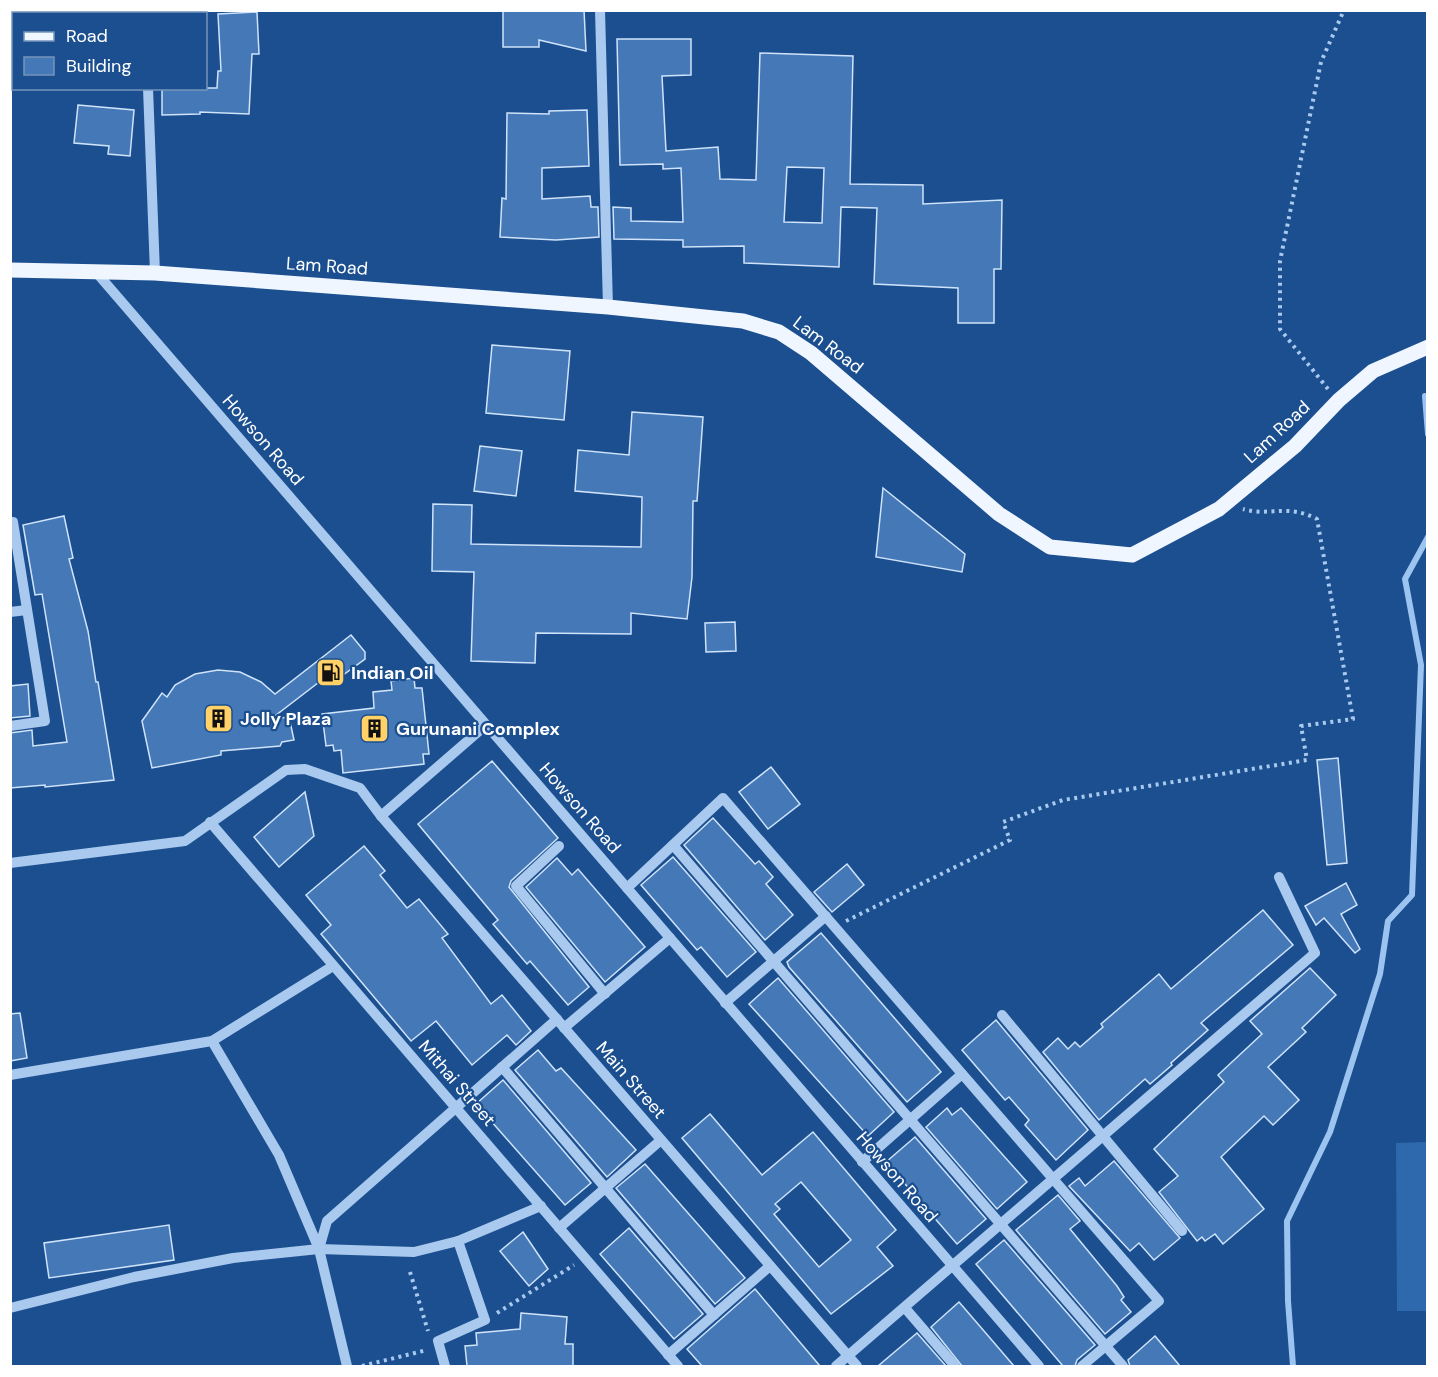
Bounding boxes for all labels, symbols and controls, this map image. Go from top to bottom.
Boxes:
legend [12,12,207,90]
text: Road [66,24,108,48]
text: Building [66,54,131,78]
street label: Lam Road [285,251,369,281]
street label: Lam Road [788,311,868,379]
street label: Howson Road [217,389,309,491]
street label: Lam Road [1239,395,1315,469]
fuel station icon: Indian Oil [314,657,346,689]
place label: Indian Oil [351,661,433,685]
building icon: Jolly Plaza [203,703,235,735]
place label: Jolly Plaza [240,707,331,731]
building icon: Gurunani Complex [359,713,391,745]
place label: Gurunani Complex [396,717,560,741]
street label: Howson Road [534,757,626,859]
street label: Mithai Street [413,1035,501,1131]
street label: Main Street [591,1036,671,1124]
street label: Howson Road [851,1126,943,1228]

